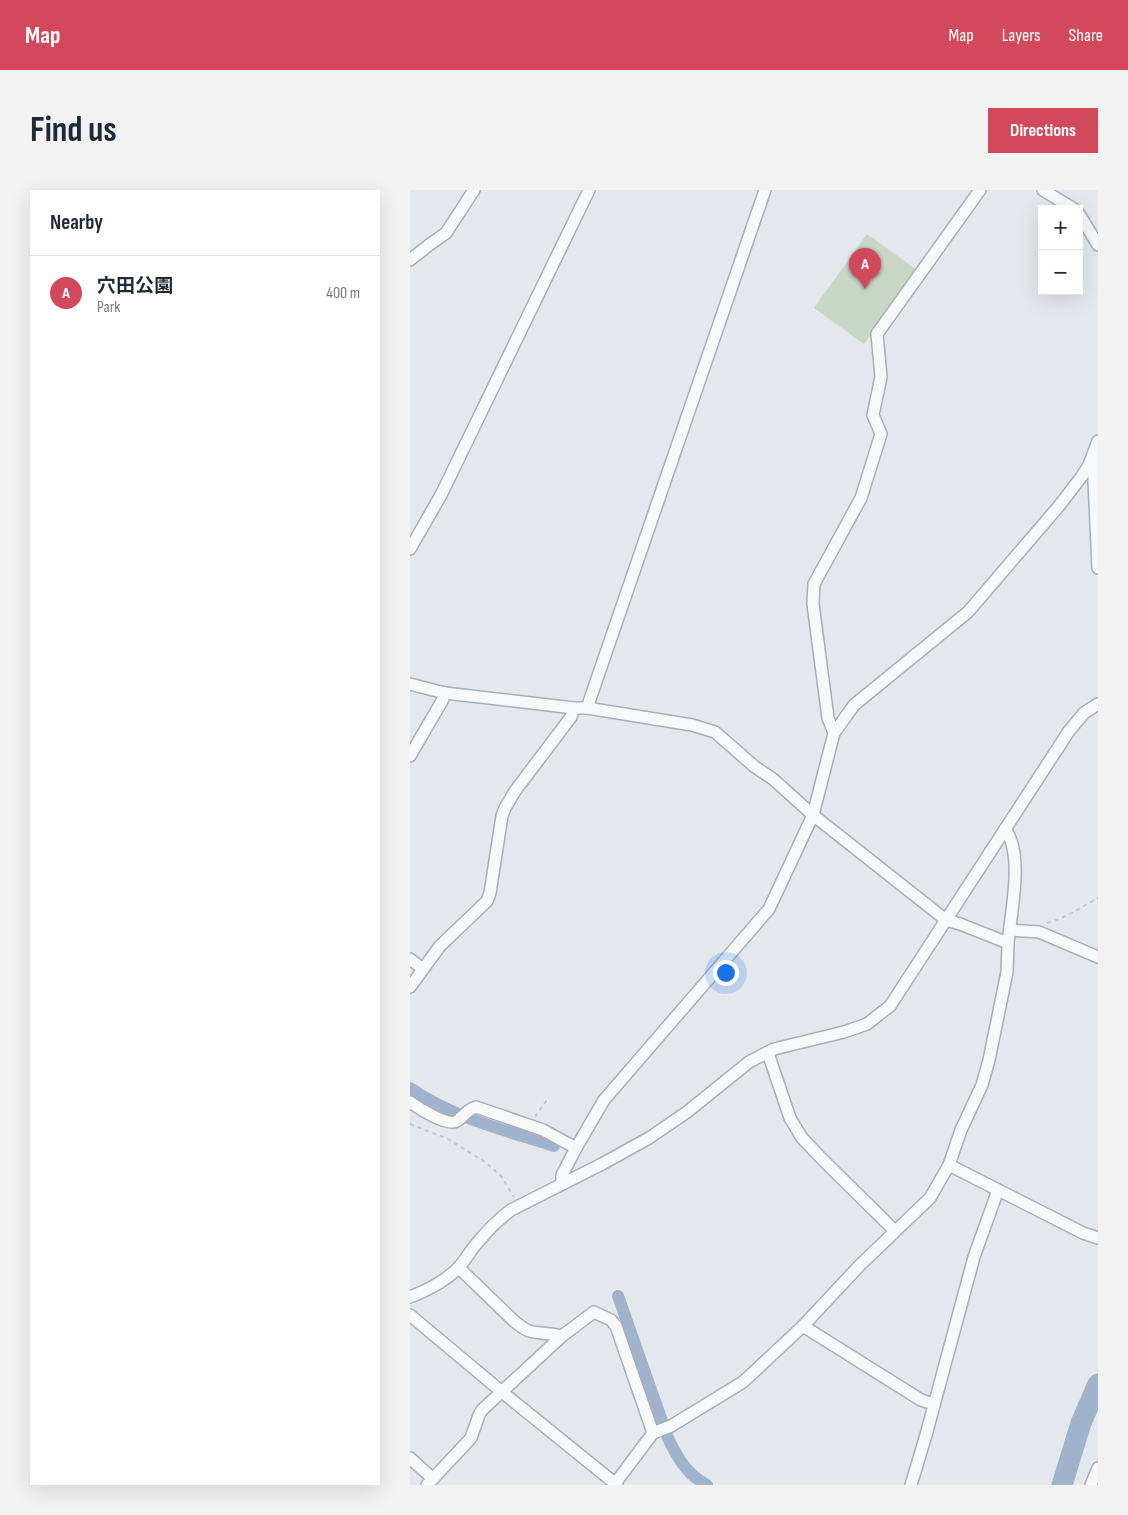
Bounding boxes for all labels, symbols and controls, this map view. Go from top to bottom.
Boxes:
text: Map [25,21,60,50]
text: Map [949,25,974,46]
text: Layers [1002,25,1041,46]
text: Share [1069,25,1103,46]
button: Directions [988,108,1098,153]
text: Find us [30,109,117,152]
map controls [1038,205,1083,295]
button: + [1038,205,1083,250]
text: Nearby [50,210,103,235]
pin: A [849,248,881,289]
button: − [1038,250,1083,295]
text: 穴田公園 [97,275,173,298]
text: A [62,284,70,303]
text: 400 m [326,284,360,303]
text: Park [97,298,120,317]
your location [713,960,739,986]

